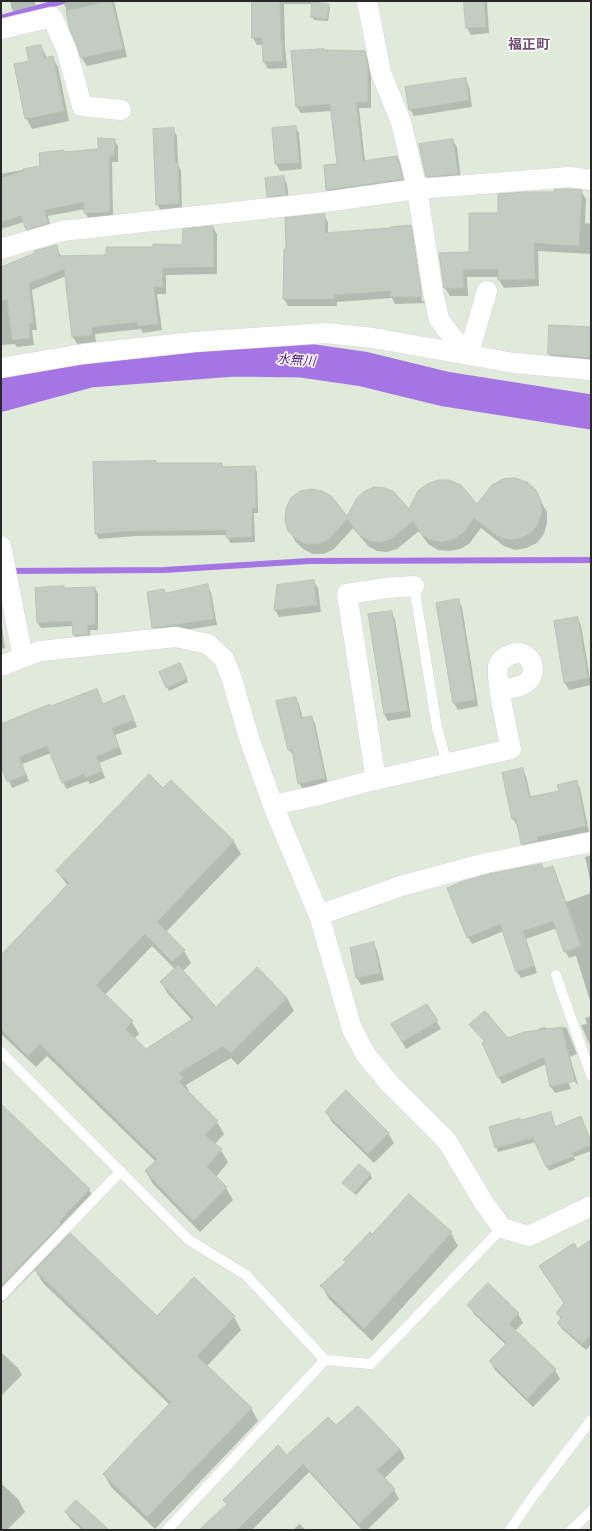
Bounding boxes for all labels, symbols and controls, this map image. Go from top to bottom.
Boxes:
district label: 福正町 [508,37,550,53]
water label: 水無川 [276,352,316,370]

